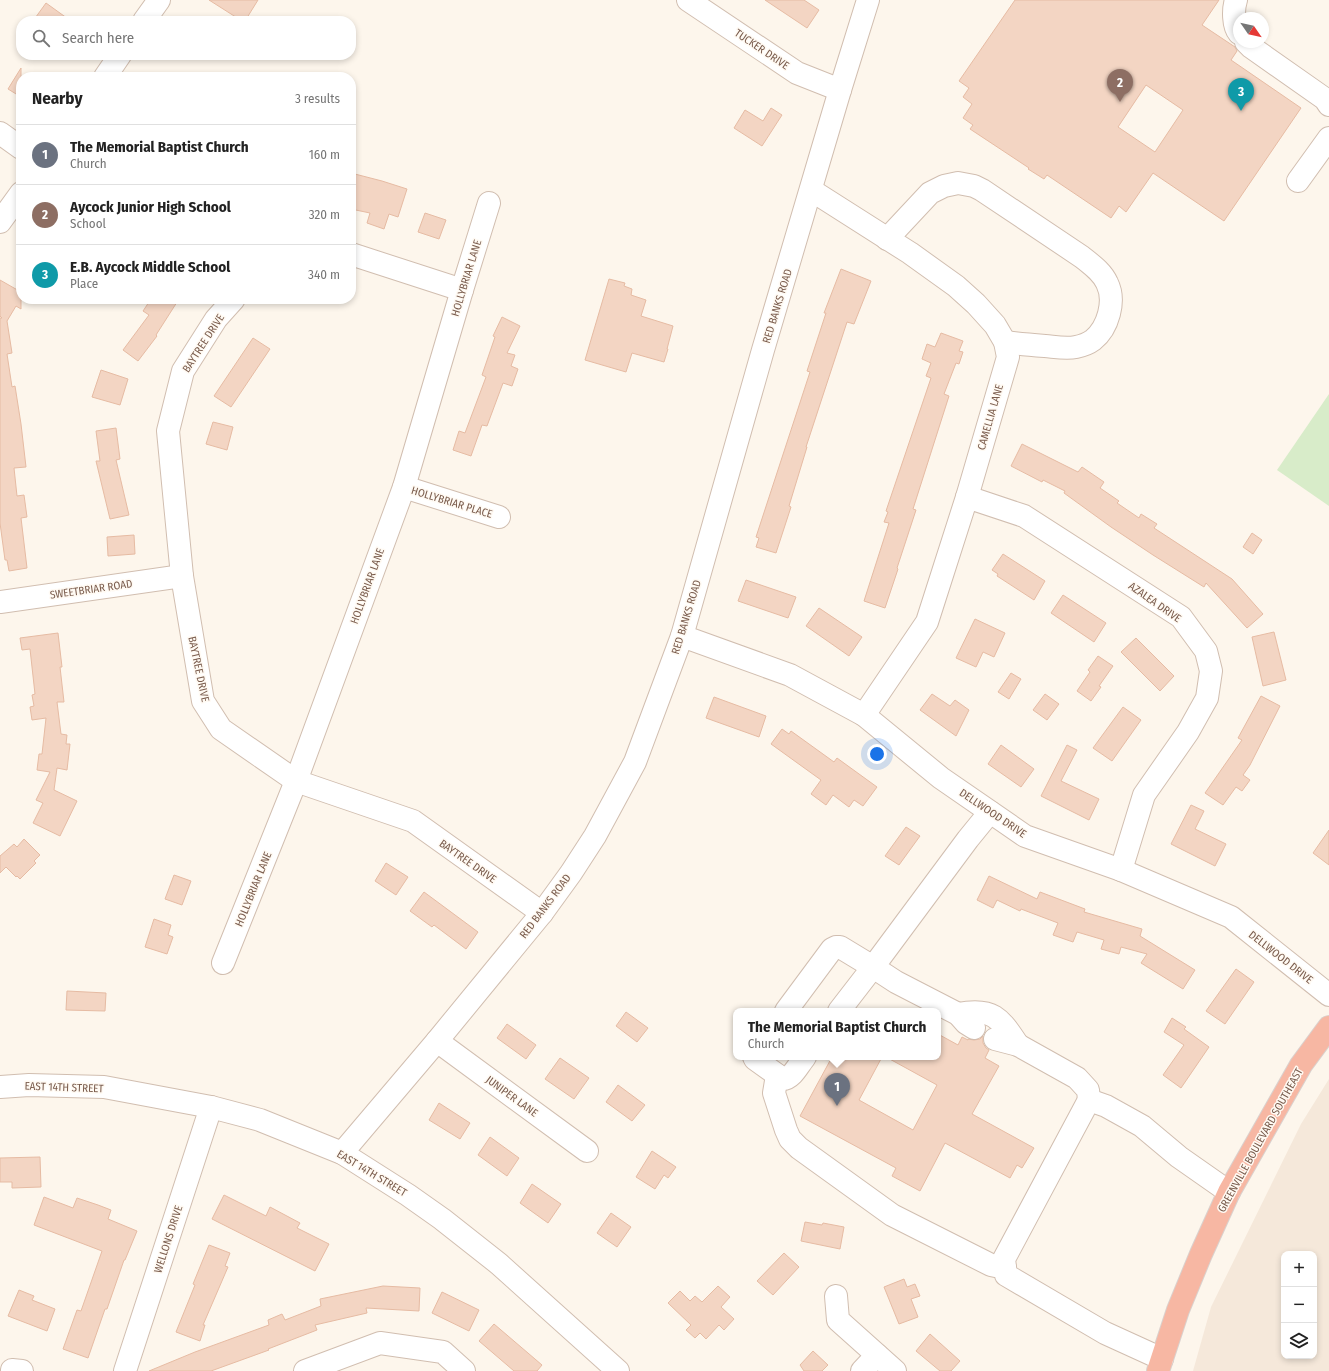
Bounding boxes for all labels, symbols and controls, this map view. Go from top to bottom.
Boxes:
north arrow [1233,12,1269,48]
search box [16,16,356,60]
street label: TUCKER DRIVE [732,26,791,72]
icon: search [30,27,52,49]
text: Search here [62,29,134,47]
pin: 2 [1107,69,1133,102]
pin: 3 [1228,78,1254,111]
text: Nearby [32,88,83,109]
text: 3 results [295,91,340,106]
text: The Memorial Baptist Church [70,138,249,156]
text: 1 [42,147,48,162]
text: 160 m [309,147,340,162]
text: Church [70,156,107,171]
text: Aycock Junior High School [70,198,231,216]
text: 2 [42,207,48,222]
text: 320 m [309,207,340,222]
text: School [70,216,106,231]
street label: HOLLYBRIAR LANE [449,238,484,318]
text: E.B. Aycock Middle School [70,258,230,276]
text: 3 [42,267,48,282]
text: 340 m [308,267,340,282]
street label: RED BANKS ROAD [760,267,795,345]
text: Place [70,276,98,291]
street label: BAYTREE DRIVE [180,312,227,375]
street label: CAMELLIA LANE [975,383,1006,452]
street label: HOLLYBRIAR PLACE [410,484,494,521]
street label: HOLLYBRIAR LANE [348,547,387,626]
street label: SWEETBRIAR ROAD [49,577,133,602]
street label: RED BANKS ROAD [669,578,704,656]
street label: AZALEA DRIVE [1126,580,1184,625]
street label: BAYTREE DRIVE [185,635,212,703]
your location [867,744,887,764]
street label: DELLWOOD DRIVE [957,786,1029,841]
street label: BAYTREE DRIVE [437,837,499,886]
street label: HOLLYBRIAR LANE [233,850,274,929]
street label: RED BANKS ROAD [517,872,574,941]
street label: DELLWOOD DRIVE [1246,928,1315,987]
popup [733,1008,941,1060]
text: The Memorial Baptist Church [748,1018,926,1036]
text: Church [748,1036,784,1051]
street label: GREENVILLE BOULEVARD SOUTHEAST [1215,1065,1306,1215]
street label: JUNIPER LANE [483,1073,540,1120]
pin: 1 [824,1073,850,1106]
street label: EAST 14TH STREET [24,1080,105,1095]
street label: EAST 14TH STREET [335,1148,410,1200]
street label: WELLONS DRIVE [151,1204,186,1275]
map controls [1281,1251,1317,1359]
button: + [1281,1251,1317,1287]
button: − [1281,1287,1317,1323]
button: layers [1281,1323,1317,1359]

